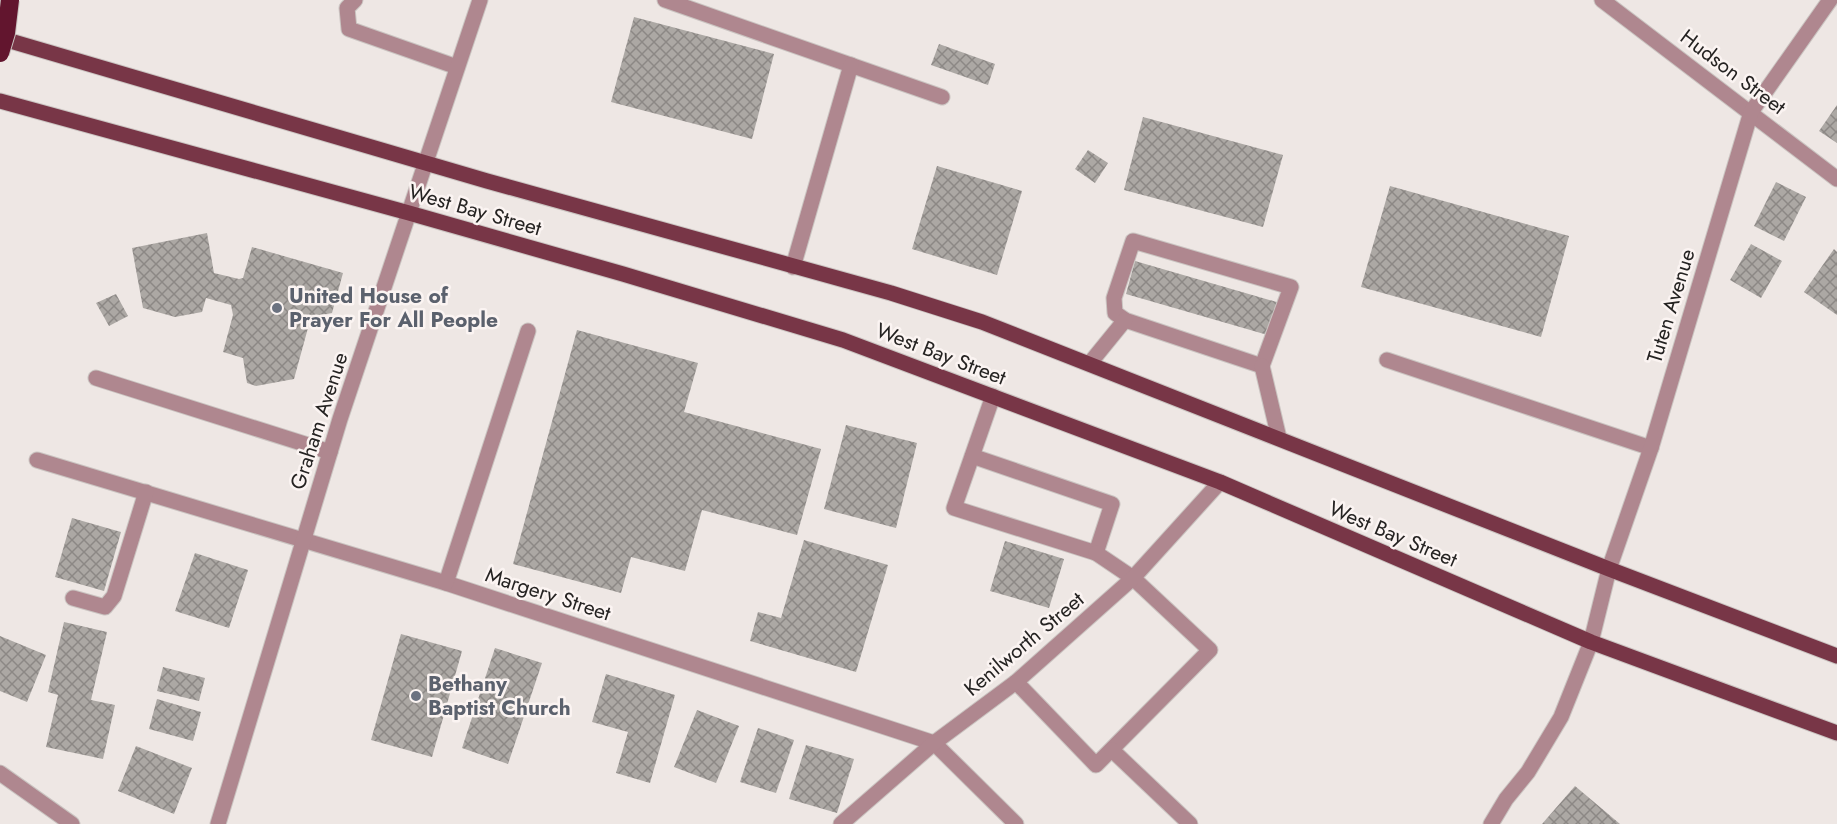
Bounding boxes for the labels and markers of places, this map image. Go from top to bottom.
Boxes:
place label: United House of Prayer For All People [289,281,498,335]
marker: United House of Prayer For All People [270,301,284,315]
place label: Bethany Baptist Church [428,669,571,723]
marker: Bethany Baptist Church [409,689,423,703]

